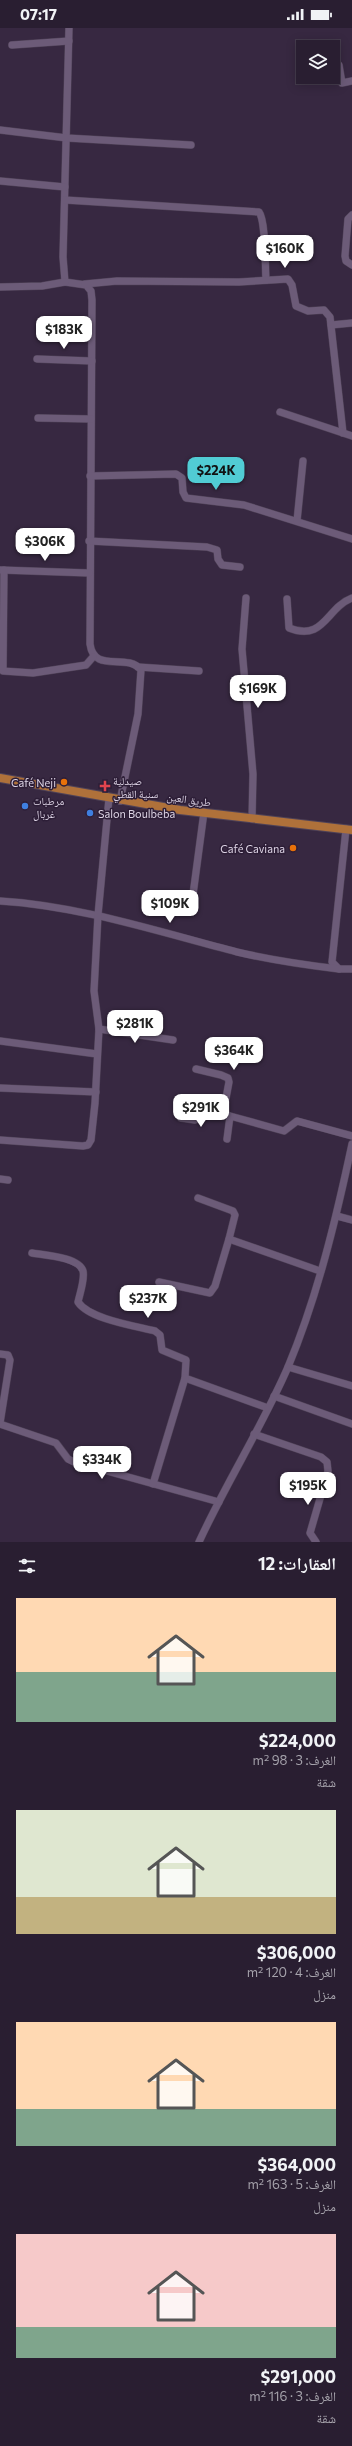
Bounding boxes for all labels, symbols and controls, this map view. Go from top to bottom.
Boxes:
text: 07:17 [20,5,57,23]
map controls [296,40,340,84]
button: layers [296,40,340,84]
pin: $160K [257,235,313,269]
text: $160K [265,240,305,256]
pin: $183K [36,316,92,350]
text: $183K [45,321,83,337]
pin: $224K [188,457,244,491]
text: $224K [196,462,236,478]
pin: $306K [17,528,73,562]
text: $306K [25,533,65,549]
pin: $169K [230,675,286,709]
text: $169K [239,680,277,696]
place label: صيدلية سنية القطي [113,774,158,802]
place label: Café Neji [11,776,56,789]
marker: Café Neji [59,777,69,787]
marker: صيدلية سنية القطي [100,781,110,791]
street label: طريق العين [166,789,212,810]
place label: مرطبات غربال [33,794,64,821]
marker: مرطبات غربال [20,801,30,811]
place label: Salon Boulbeba [98,807,175,820]
marker: Salon Boulbeba [85,808,95,818]
place label: Café Caviana [220,842,285,855]
marker: Café Caviana [288,843,298,853]
pin: $109K [142,890,198,924]
text: $109K [150,895,190,911]
pin: $281K [107,1010,163,1044]
text: $281K [116,1015,154,1031]
pin: $364K [206,1037,262,1071]
text: $364K [214,1042,254,1058]
pin: $291K [173,1094,229,1128]
text: $291K [182,1099,220,1115]
pin: $237K [120,1285,176,1319]
text: $237K [129,1290,167,1306]
pin: $334K [74,1446,130,1480]
text: $334K [82,1451,122,1467]
pin: $195K [280,1472,336,1506]
text: $195K [289,1477,327,1493]
text: العقارات: 12 [258,1553,336,1574]
icon: filters [16,1555,38,1577]
icon: home [140,1624,212,1696]
text: $224,000 [259,1730,336,1751]
text: الغرف: 3 · 98 m² [253,1752,336,1768]
text: شقة [317,1774,336,1790]
icon: home [140,1836,212,1908]
text: $306,000 [257,1942,336,1963]
text: الغرف: 4 · 120 m² [247,1964,336,1980]
text: منزل [313,1986,336,2002]
icon: home [140,2048,212,2120]
text: $364,000 [258,2154,336,2175]
text: الغرف: 5 · 163 m² [247,2176,336,2192]
text: منزل [313,2198,336,2214]
icon: home [140,2260,212,2332]
text: $291,000 [261,2366,336,2387]
text: الغرف: 3 · 116 m² [249,2388,336,2404]
text: شقة [317,2410,336,2426]

